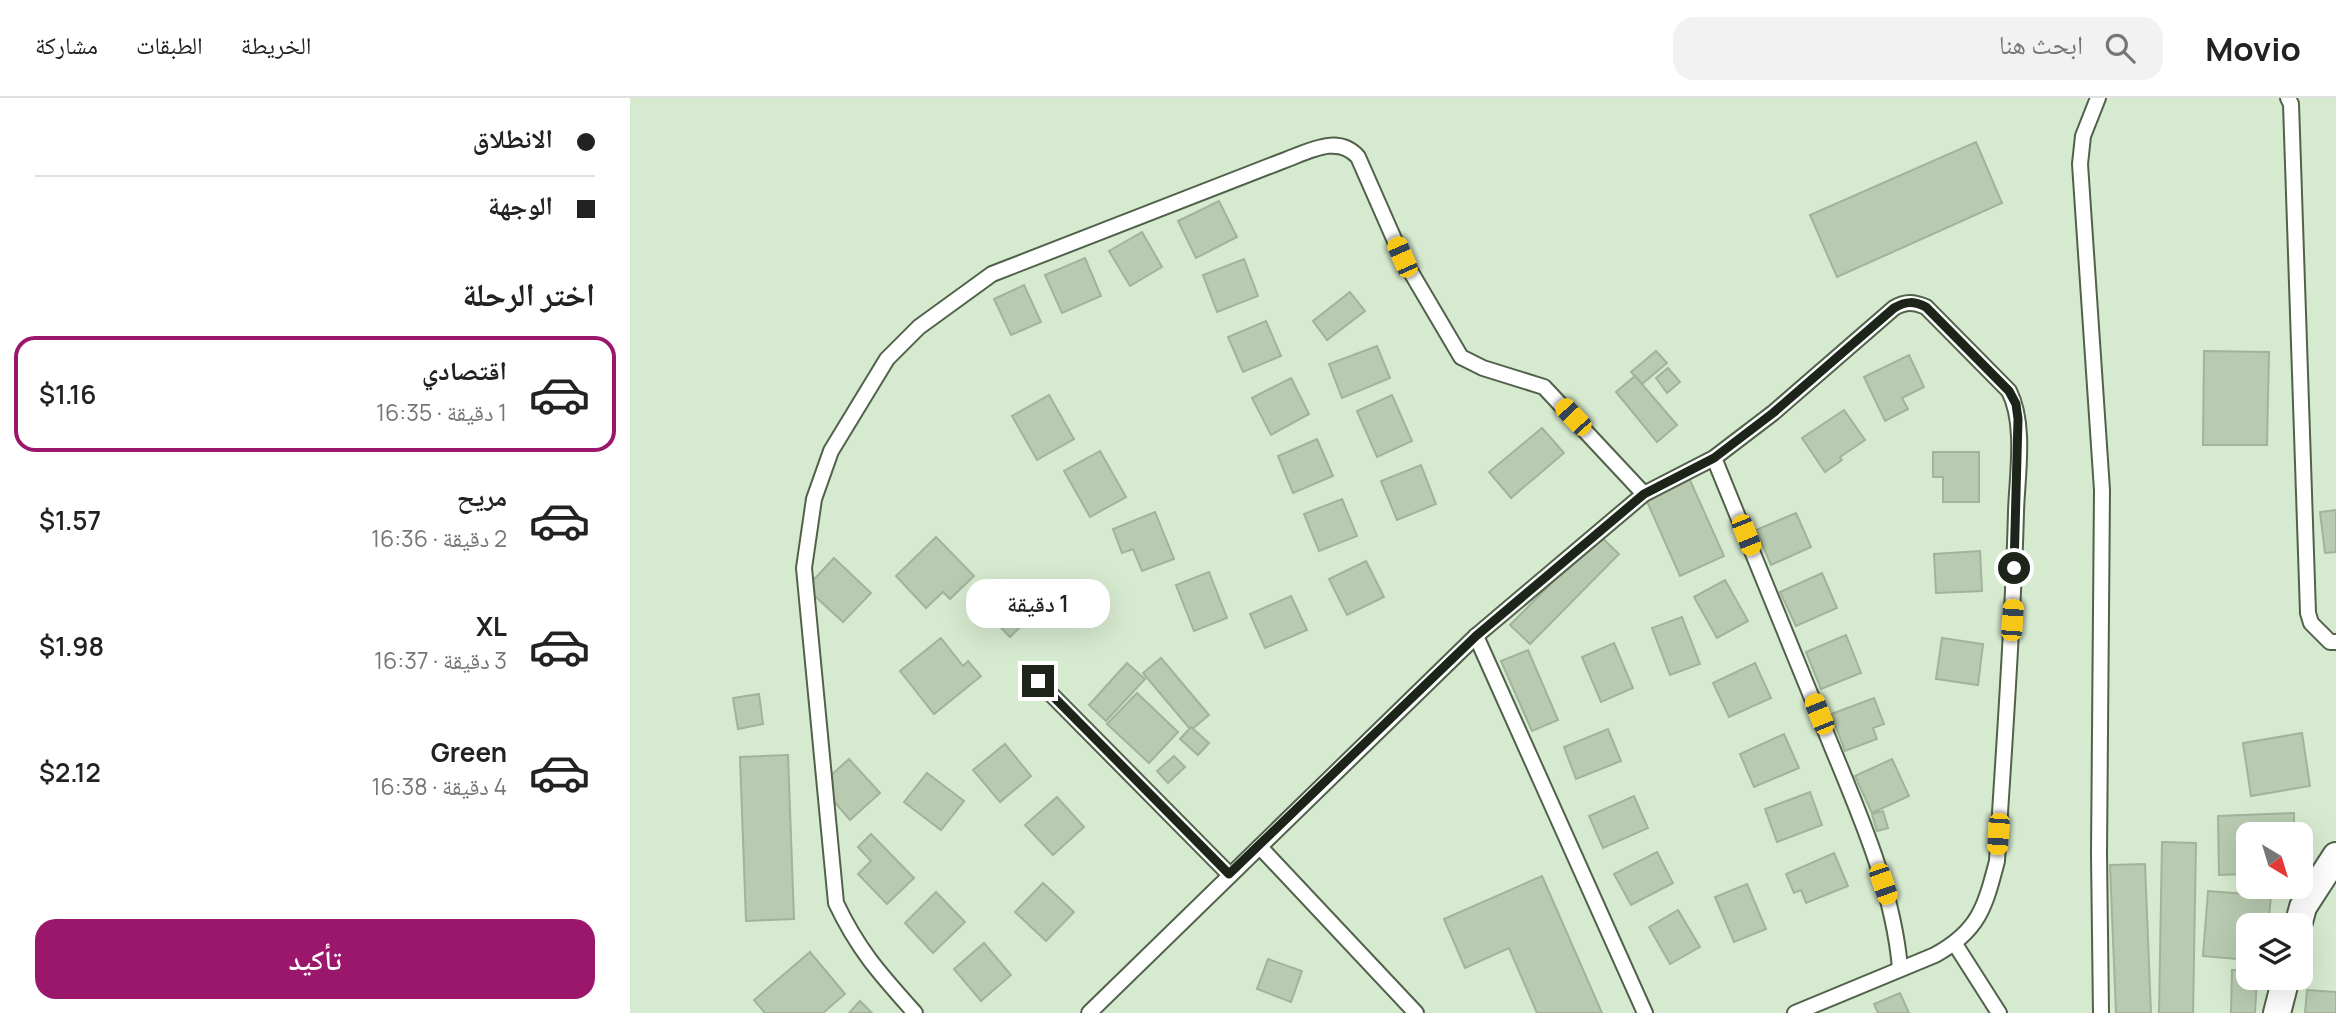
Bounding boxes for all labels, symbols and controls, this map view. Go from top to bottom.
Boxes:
search box [1673,17,2163,80]
text: ابحث هنا [1999,26,2083,62]
text: Movio [2205,26,2301,71]
text: مشاركة [35,28,98,61]
text: الطبقات [136,28,203,61]
text: الخريطة [241,28,311,61]
icon: search [2101,29,2139,67]
text: الانطلاق [473,120,553,156]
text: الوجهة [488,187,553,223]
car [1384,234,1421,280]
text: اختر الرحلة [462,272,595,316]
text: اقتصادي [422,352,507,388]
icon: car [528,363,591,426]
text: $1.16 [39,376,96,412]
car [1551,394,1596,440]
text: 1 دقيقة · 16:35 [376,396,507,428]
text: مريح [457,478,507,514]
icon: car [528,489,591,552]
text: $1.57 [39,502,101,538]
car [1729,512,1764,558]
text: 2 دقيقة · 16:36 [371,522,507,554]
route start [1998,552,2030,584]
callout: 1 دقيقة [966,580,1110,628]
text: 1 دقيقة [1007,587,1069,619]
car [2001,598,2024,642]
text: XL [476,608,507,644]
icon: car [528,615,591,678]
text: $1.98 [39,628,104,664]
text: 3 دقيقة · 16:37 [374,644,507,676]
route end [1022,665,1054,697]
car [1802,691,1837,737]
text: Green [431,734,507,770]
icon: car [528,741,591,804]
text: $2.12 [39,754,101,790]
text: 4 دقيقة · 16:38 [371,770,507,802]
car [1987,812,2010,856]
north arrow [2236,822,2314,900]
map controls [2236,822,2313,990]
car [1867,861,1900,907]
button: layers [2236,913,2313,990]
button: تأكيد [35,919,595,999]

